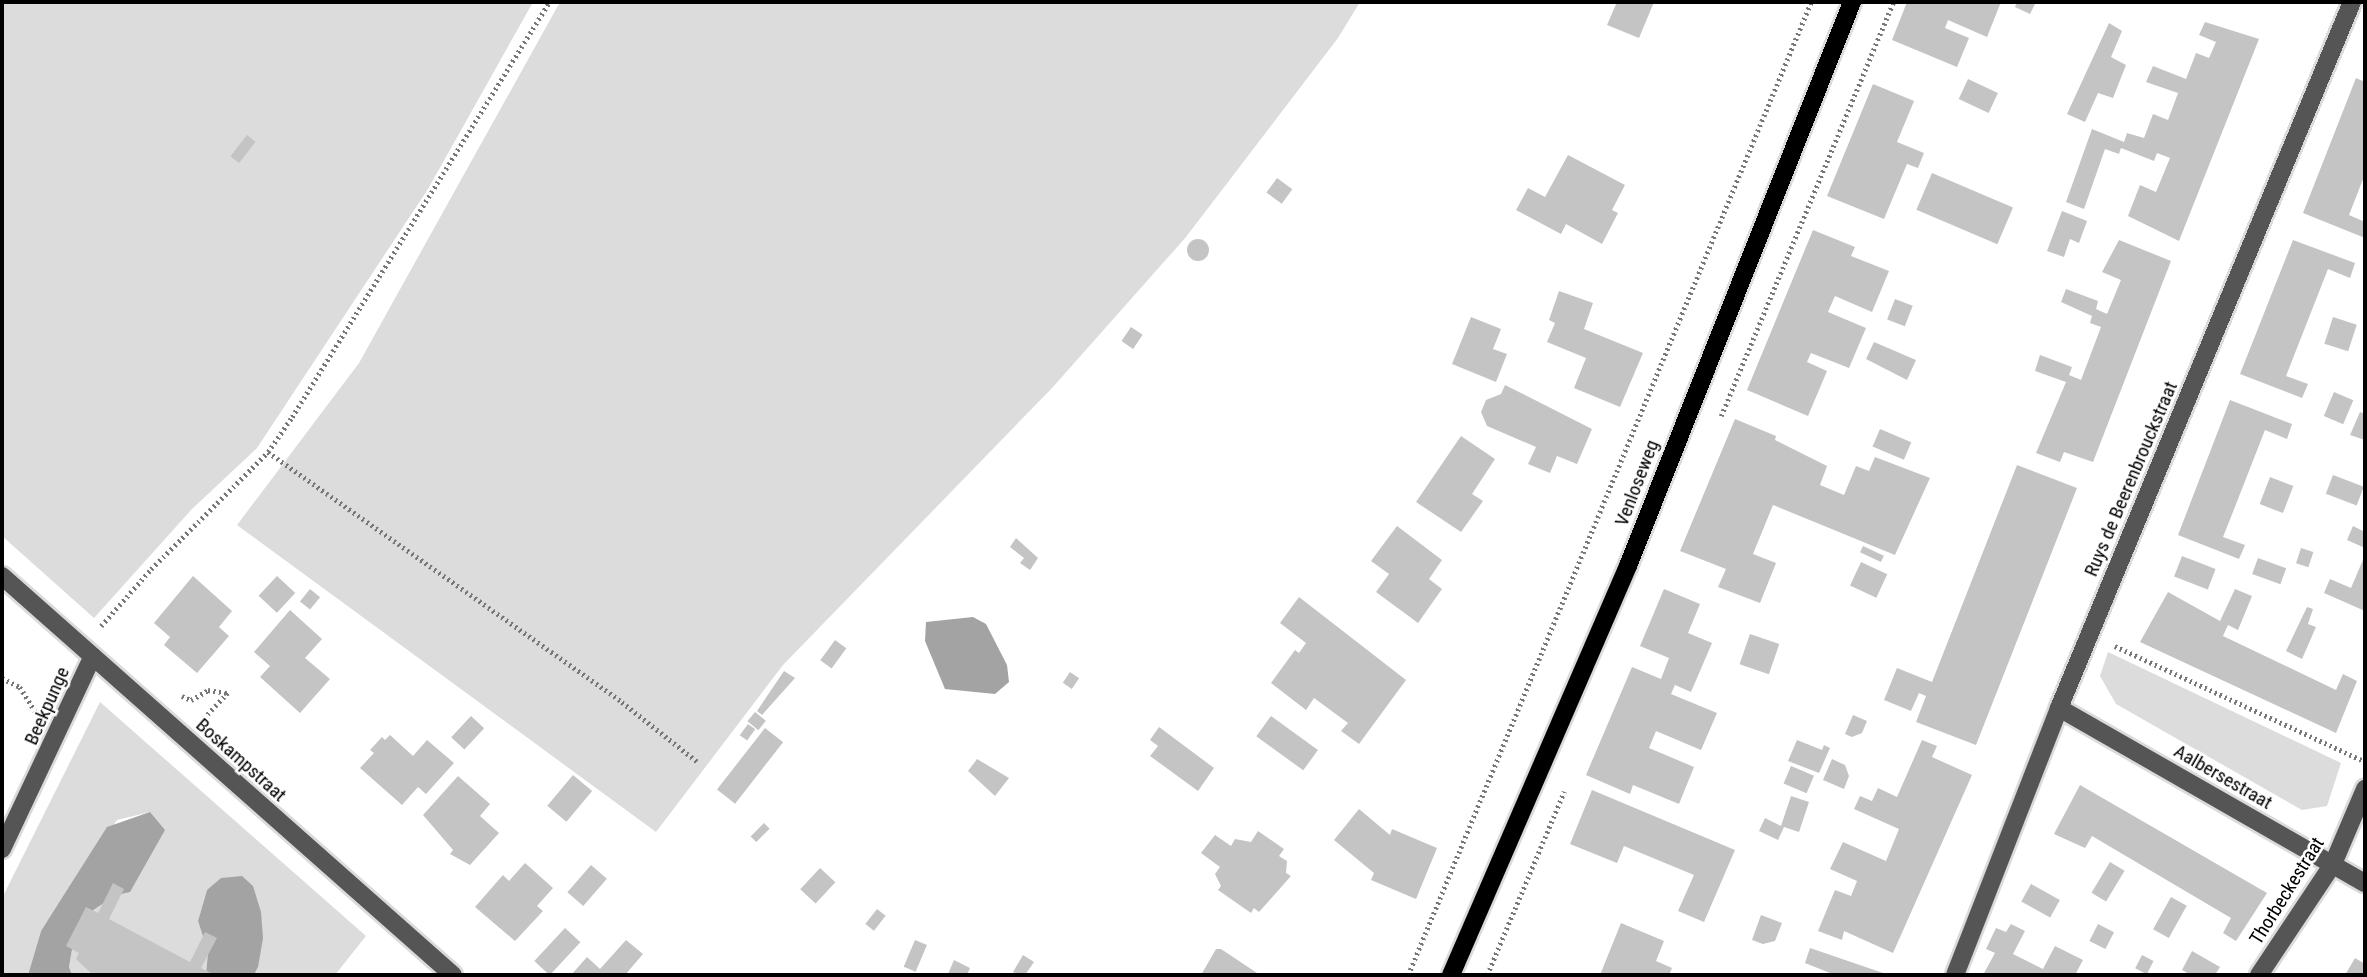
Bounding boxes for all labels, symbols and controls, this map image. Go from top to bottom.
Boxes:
street label: Ruys de Beerenbrouckstraat [2080,378,2182,580]
street label: Venloseweg [1610,437,1664,529]
street label: Beekpunge [20,664,74,748]
street label: Boskampstraat [191,714,291,806]
street label: Aalbersestraat [2170,740,2276,814]
street label: Thorbeckestraat [2245,833,2329,949]

